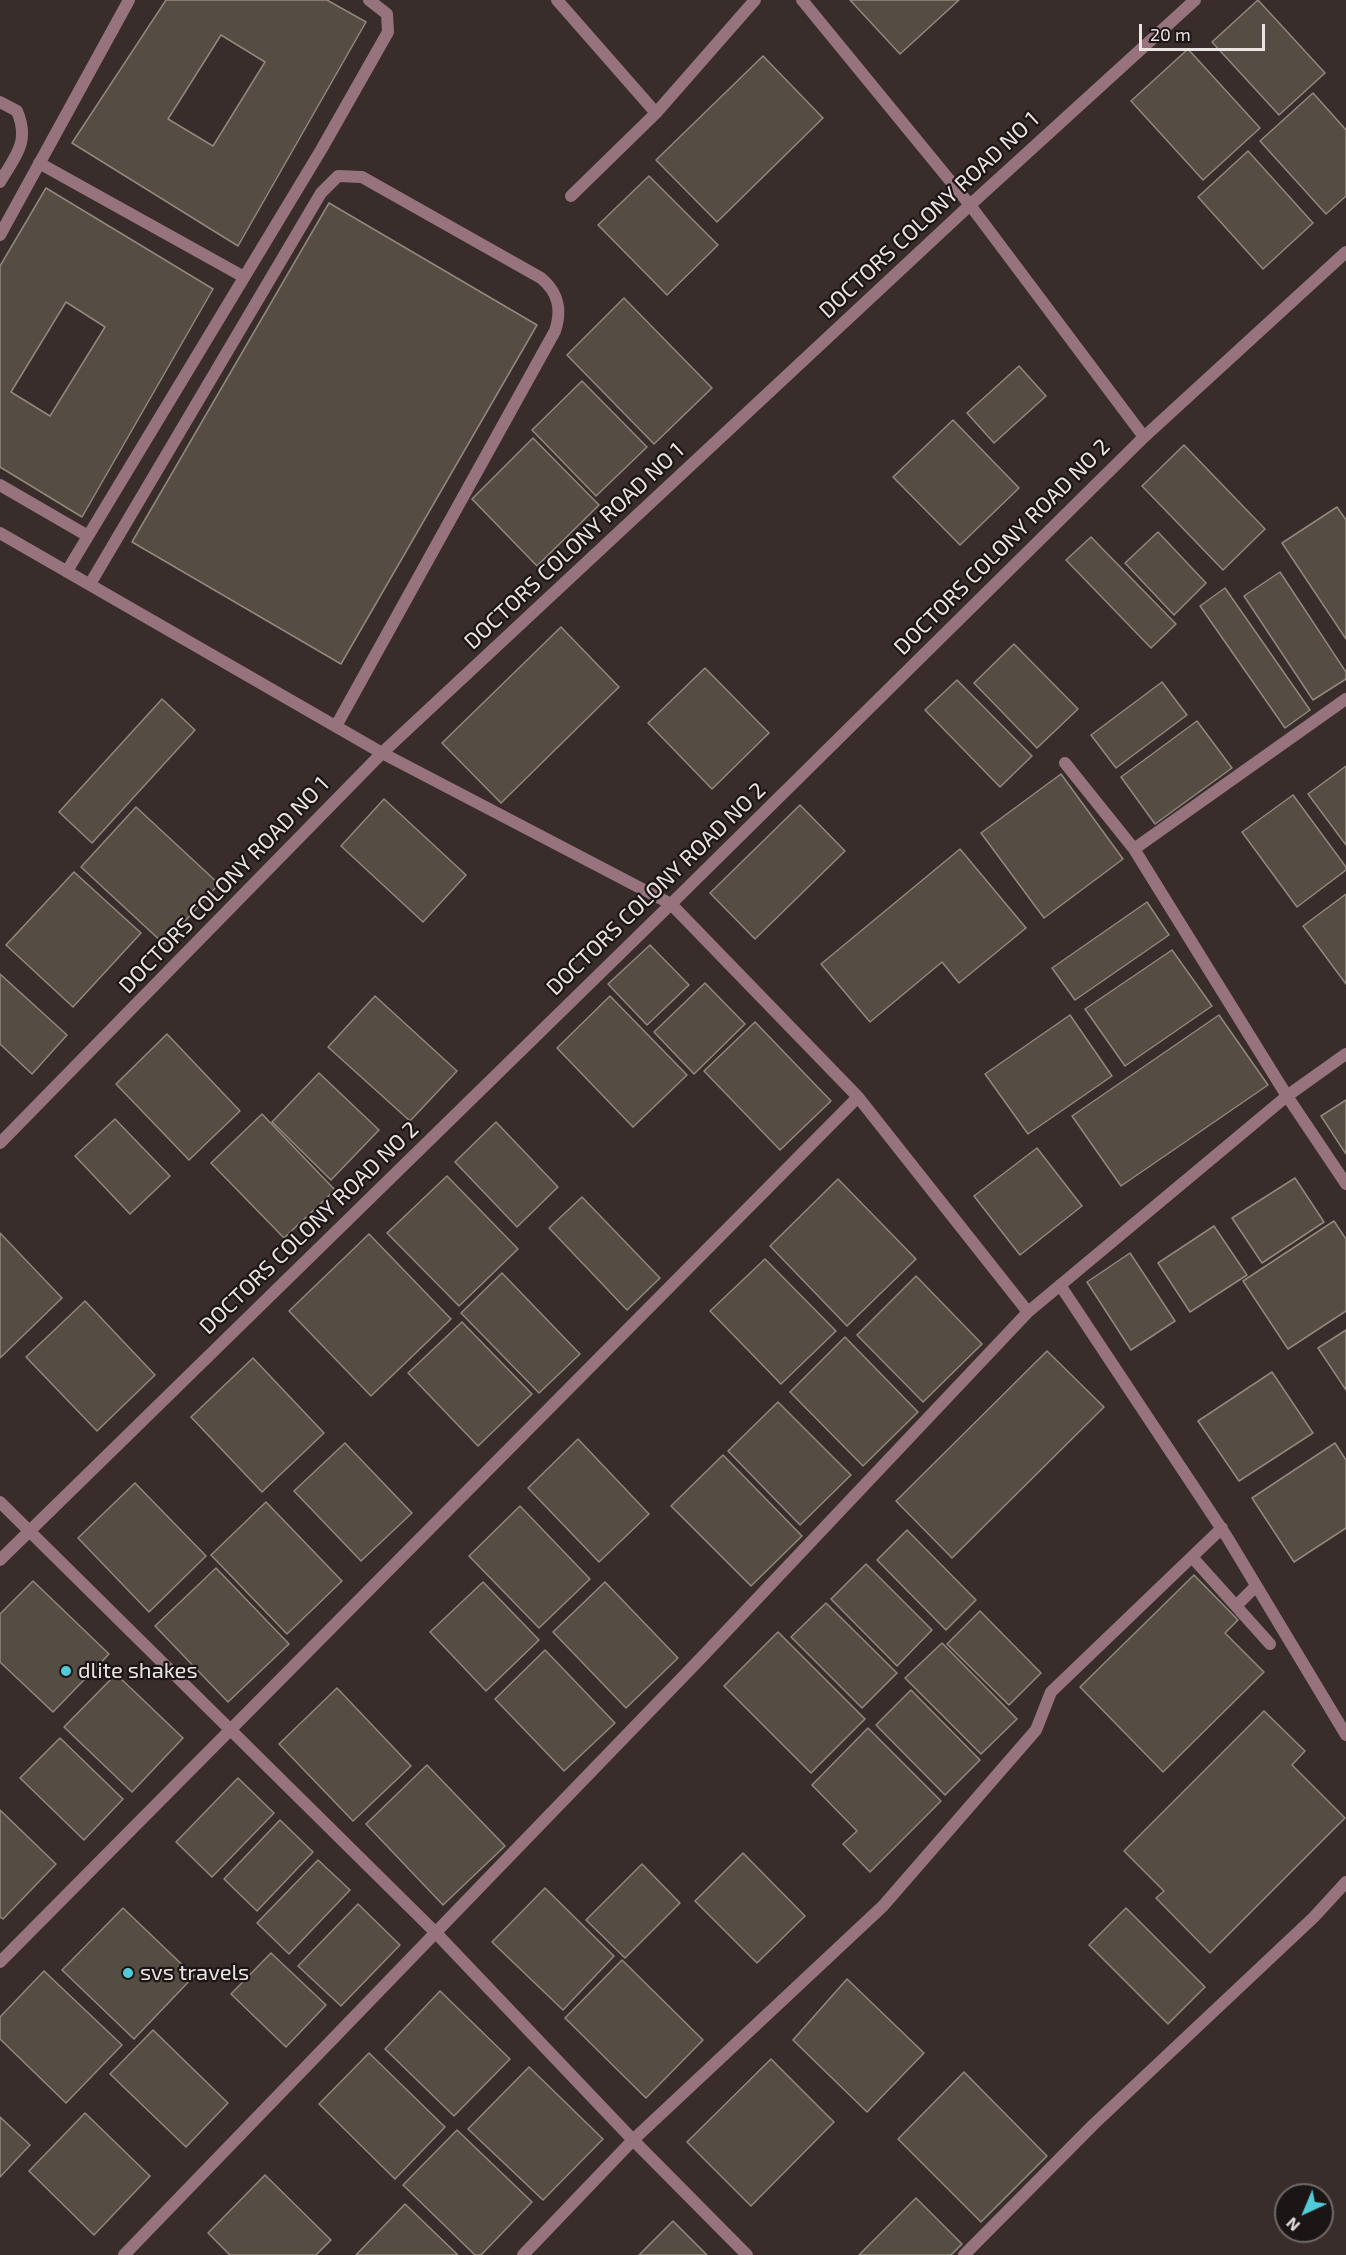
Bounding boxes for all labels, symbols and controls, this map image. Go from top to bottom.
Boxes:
scale bar [1142,12,1268,50]
text: 20 m [1150,23,1191,45]
street label: DOCTORS COLONY ROAD NO 1 [814,106,1044,324]
street label: DOCTORS COLONY ROAD NO 2 [889,434,1115,660]
street label: DOCTORS COLONY ROAD NO 1 [459,437,689,655]
street label: DOCTORS COLONY ROAD NO 1 [114,771,334,999]
street label: DOCTORS COLONY ROAD NO 2 [541,777,771,1001]
street label: DOCTORS COLONY ROAD NO 2 [194,1116,424,1340]
place label: dlite shakes [78,1658,198,1684]
marker: dlite shakes [59,1664,73,1678]
place label: svs travels [140,1960,249,1986]
marker: svs travels [121,1966,135,1980]
north arrow [1274,2183,1334,2243]
text: N [1282,2214,1303,2236]

